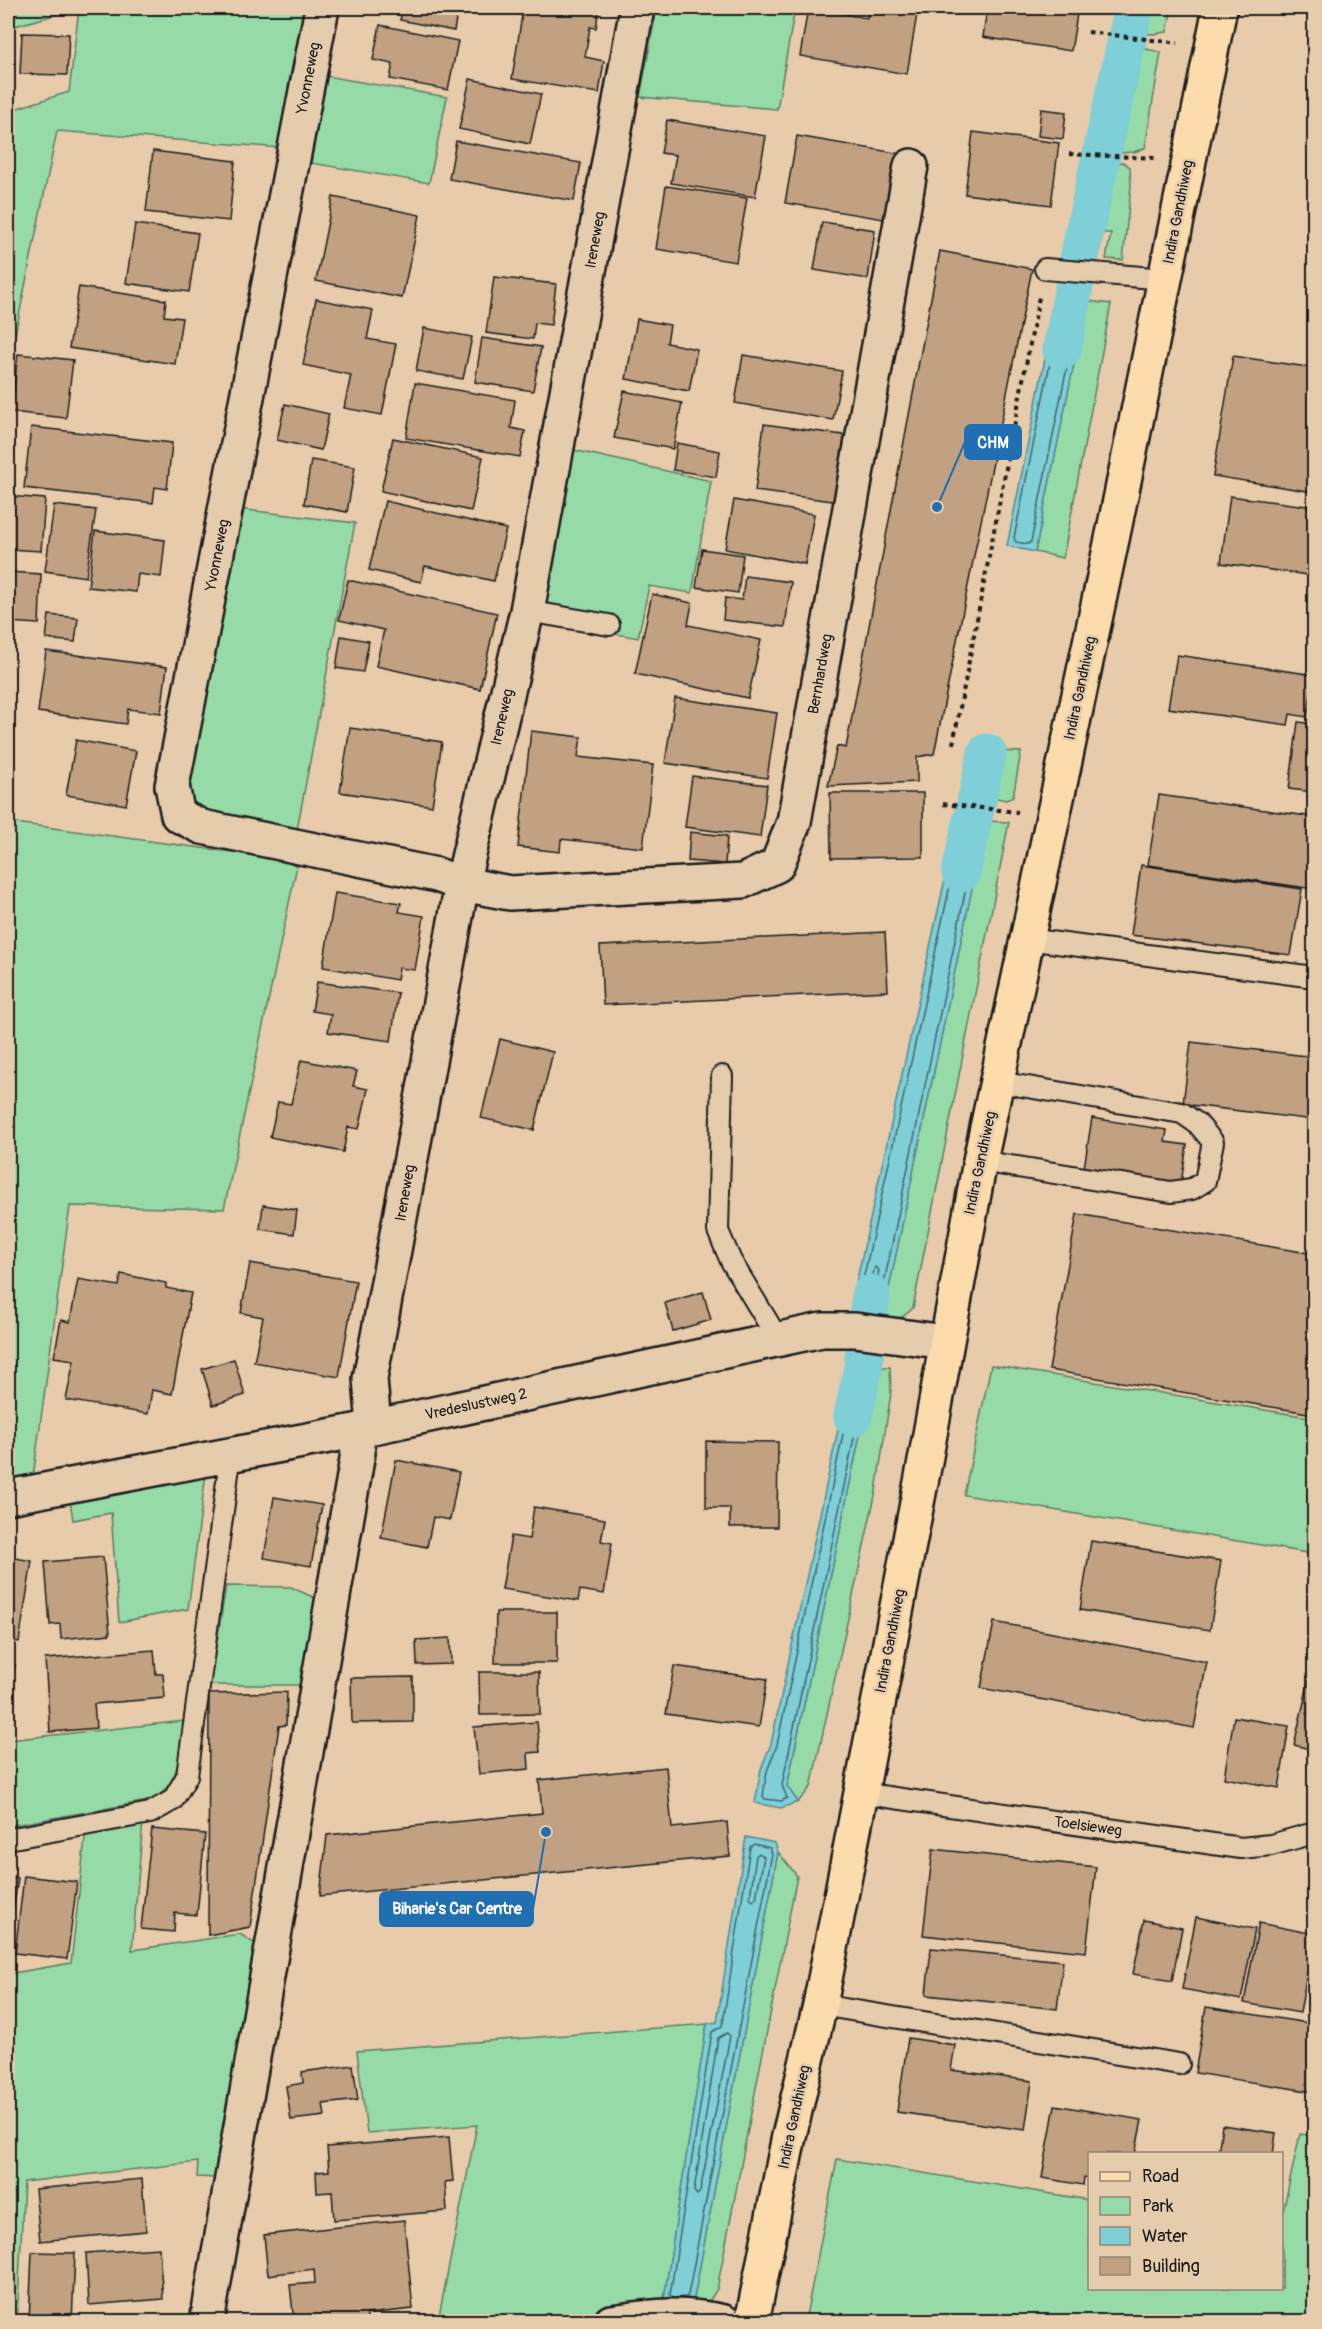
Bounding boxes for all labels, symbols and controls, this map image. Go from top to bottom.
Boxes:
street label: Yvonneweg [292,41,325,117]
street label: Indira Gandhiweg [1159,158,1198,266]
street label: Ireneweg [581,210,610,270]
callout: CHM [965,425,1021,459]
text: CHM [977,433,1009,453]
street label: Yvonneweg [201,518,234,594]
street label: Bernhardweg [804,632,837,716]
street label: Indira Gandhiweg [1060,635,1101,742]
street label: Ireneweg [487,687,518,747]
street label: Indira Gandhiweg [960,1110,1001,1217]
street label: Ireneweg [391,1163,420,1223]
street label: Vredeslustweg 2 [423,1384,529,1425]
street label: Indira Gandhiweg [871,1587,910,1695]
street label: Toelsieweg [1053,1812,1123,1841]
callout: Biharie's Car Centre [380,1892,533,1926]
text: Biharie's Car Centre [392,1899,523,1919]
street label: Indira Gandhiweg [774,2064,815,2171]
legend [1088,2152,1283,2290]
text: Road [1142,2165,1179,2188]
text: Park [1142,2195,1174,2218]
text: Water [1142,2225,1188,2248]
text: Building [1142,2255,1200,2278]

